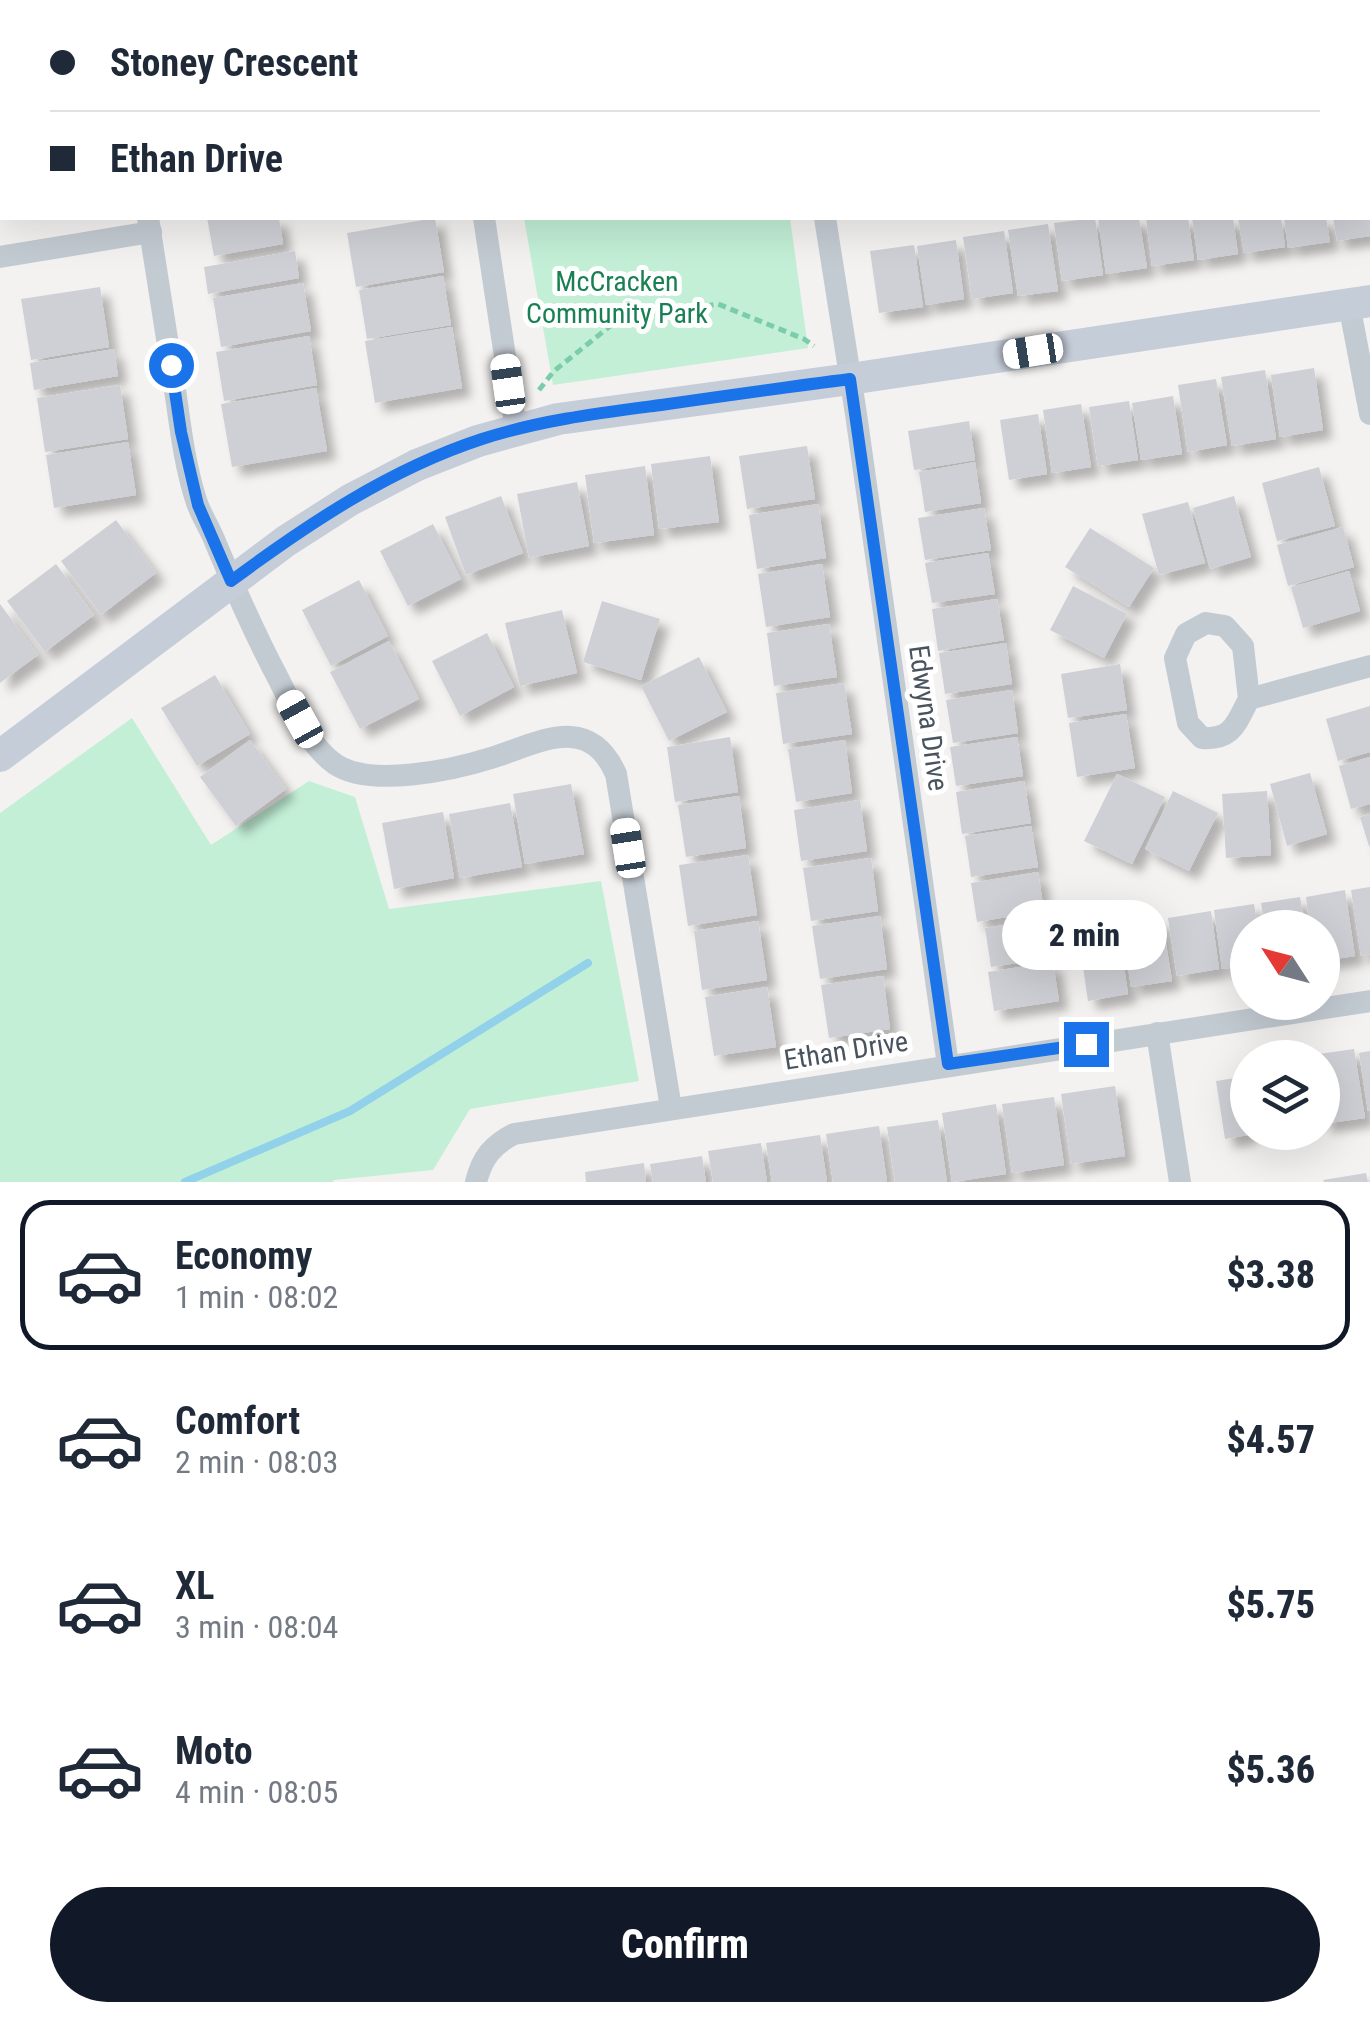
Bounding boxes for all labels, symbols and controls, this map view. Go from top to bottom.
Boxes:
text: Stoney Crescent [110,41,358,85]
text: Ethan Drive [110,137,283,181]
park label: McCracken Community Park [526,265,708,330]
car [1001,331,1065,371]
route start [149,343,194,388]
car [489,352,527,416]
street label: Edwyna Drive [902,643,955,793]
car [272,685,328,753]
car [608,816,648,880]
callout: 2 min [1004,899,1168,969]
north arrow [1230,910,1340,1020]
map controls [1230,910,1340,1150]
text: 2 min [1049,916,1120,954]
route end [1064,1022,1109,1067]
street label: Ethan Drive [782,1024,910,1077]
button: layers [1230,1040,1340,1150]
icon: car [55,1230,145,1320]
text: Economy [175,1234,312,1278]
text: $3.38 [1226,1253,1315,1297]
text: 1 min · 08:02 [175,1278,338,1316]
icon: car [55,1395,145,1485]
text: Comfort [175,1399,300,1443]
text: $4.57 [1226,1418,1315,1462]
text: 2 min · 08:03 [175,1443,338,1481]
icon: car [55,1560,145,1650]
text: XL [175,1564,214,1608]
text: $5.75 [1226,1583,1315,1627]
text: 3 min · 08:04 [175,1608,338,1646]
icon: car [55,1725,145,1815]
text: Moto [175,1729,253,1773]
text: $5.36 [1226,1748,1315,1792]
text: 4 min · 08:05 [175,1773,338,1811]
button: Confirm [50,1887,1320,2002]

